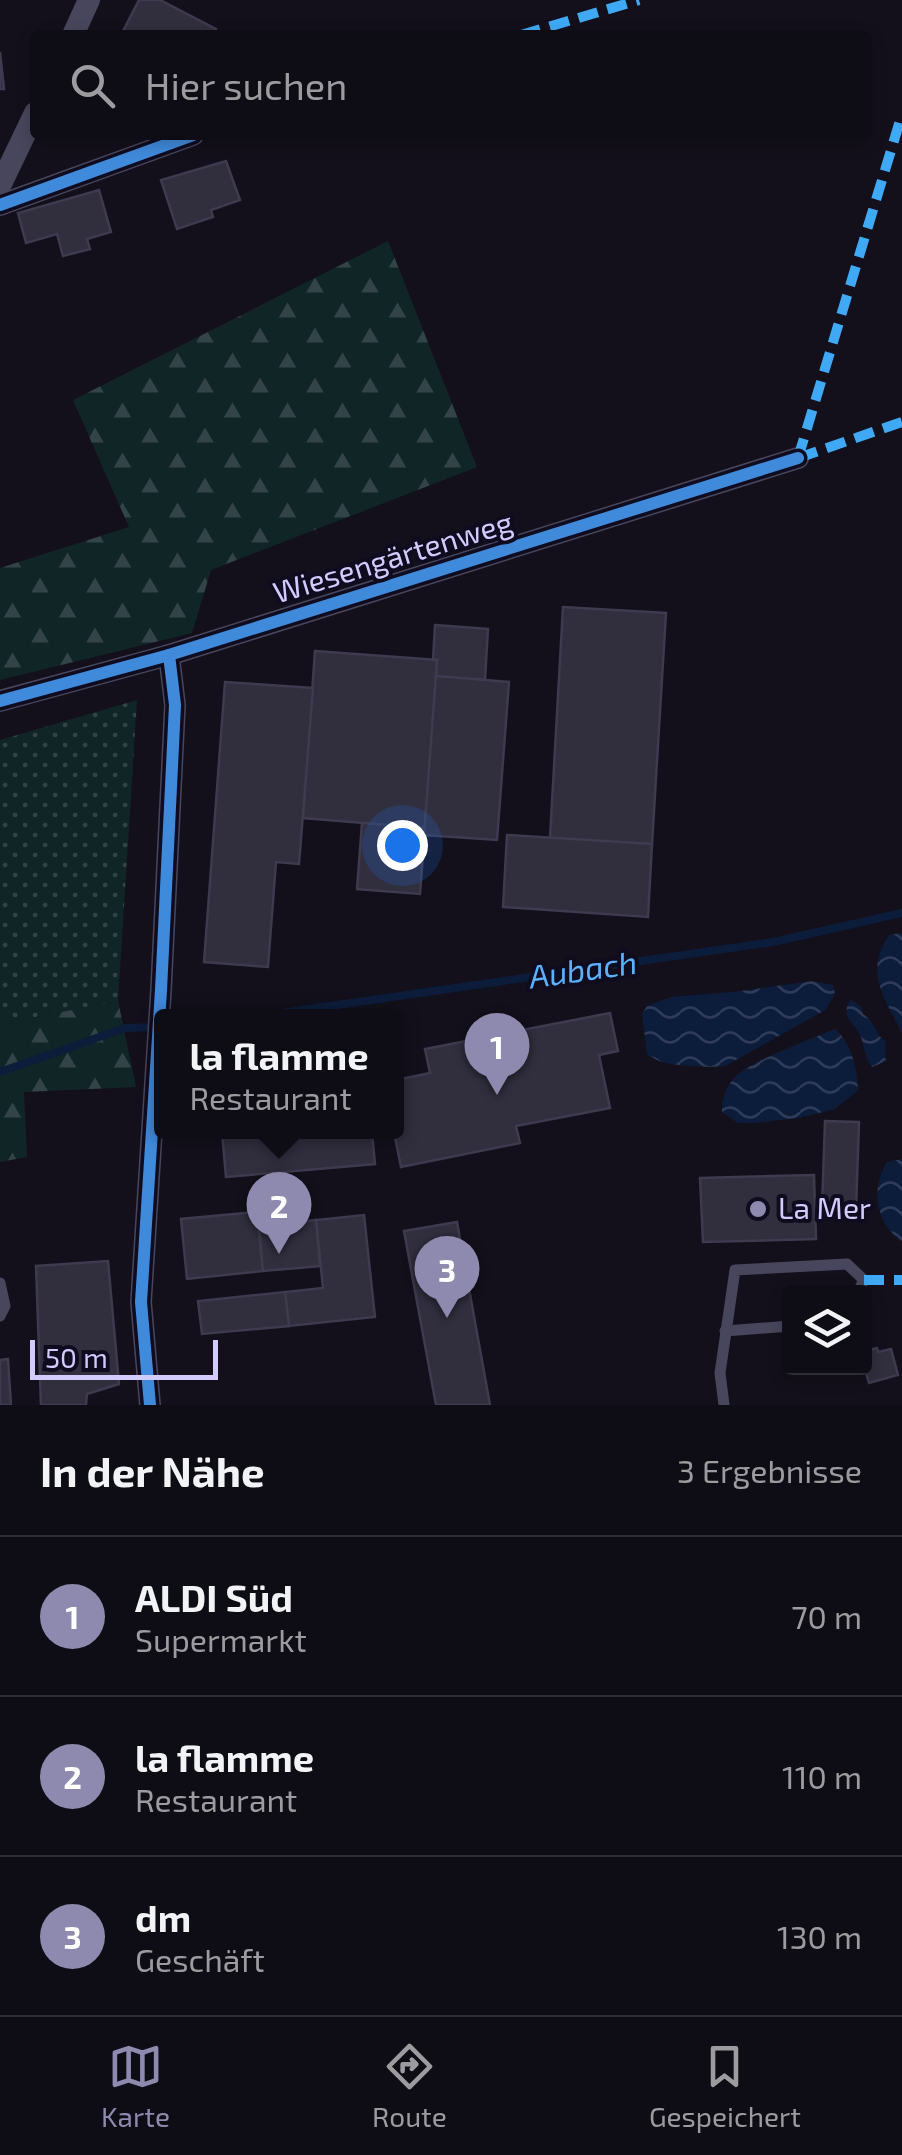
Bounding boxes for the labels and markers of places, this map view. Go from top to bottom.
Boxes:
pin: 1 [464,1012,530,1095]
pin: 2 [246,1172,312,1254]
place label: La Mer [778,1189,871,1225]
marker: La Mer [747,1198,769,1220]
pin: 3 [414,1236,480,1318]

